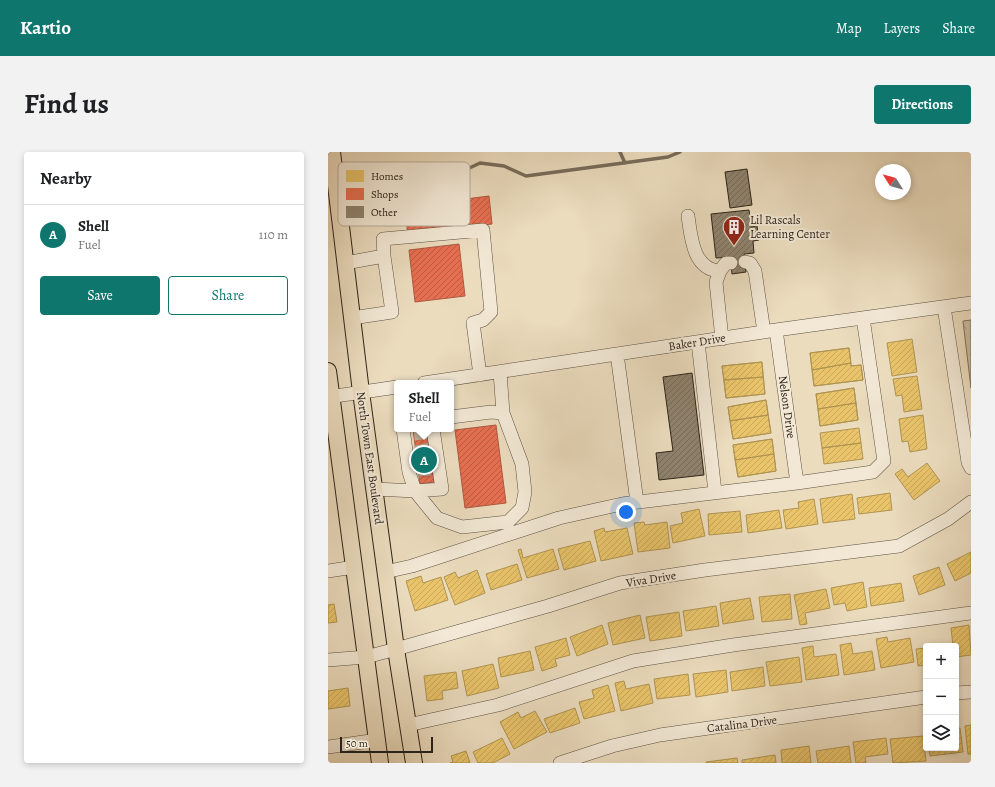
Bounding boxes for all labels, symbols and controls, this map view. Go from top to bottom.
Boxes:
text: Kartio [20,15,71,41]
text: Map [836,19,862,38]
text: Layers [884,19,920,38]
text: Share [942,19,975,38]
text: Find us [24,85,109,123]
button: Directions [874,85,971,124]
legend [338,162,470,226]
north arrow [875,164,911,200]
text: Nearby [40,167,91,190]
text: Homes [371,169,403,184]
text: Shops [371,187,398,202]
text: Other [371,205,397,220]
place label: Lil Rascals Learning Center [750,212,830,242]
building icon: Lil Rascals Learning Center [721,214,747,247]
text: Shell [78,216,109,236]
text: A [49,226,57,243]
text: 110 m [259,226,288,243]
text: Fuel [78,236,101,253]
button: Save [40,276,160,315]
button: Share [168,276,288,315]
street label: Baker Drive [667,330,727,354]
street label: Nelson Drive [775,374,799,440]
popup [394,380,454,432]
text: Shell [409,388,439,408]
street label: North Town East Boulevard [353,391,387,526]
text: Fuel [409,408,431,425]
pin: A [411,445,437,475]
your location [616,502,636,522]
street label: Viva Drive [624,567,677,591]
map controls [923,643,959,751]
button: + [923,643,959,679]
button: − [923,679,959,715]
street label: Catalina Drive [706,712,778,736]
button: layers [923,715,959,751]
scale bar [340,735,433,754]
text: 50 m [346,736,368,751]

